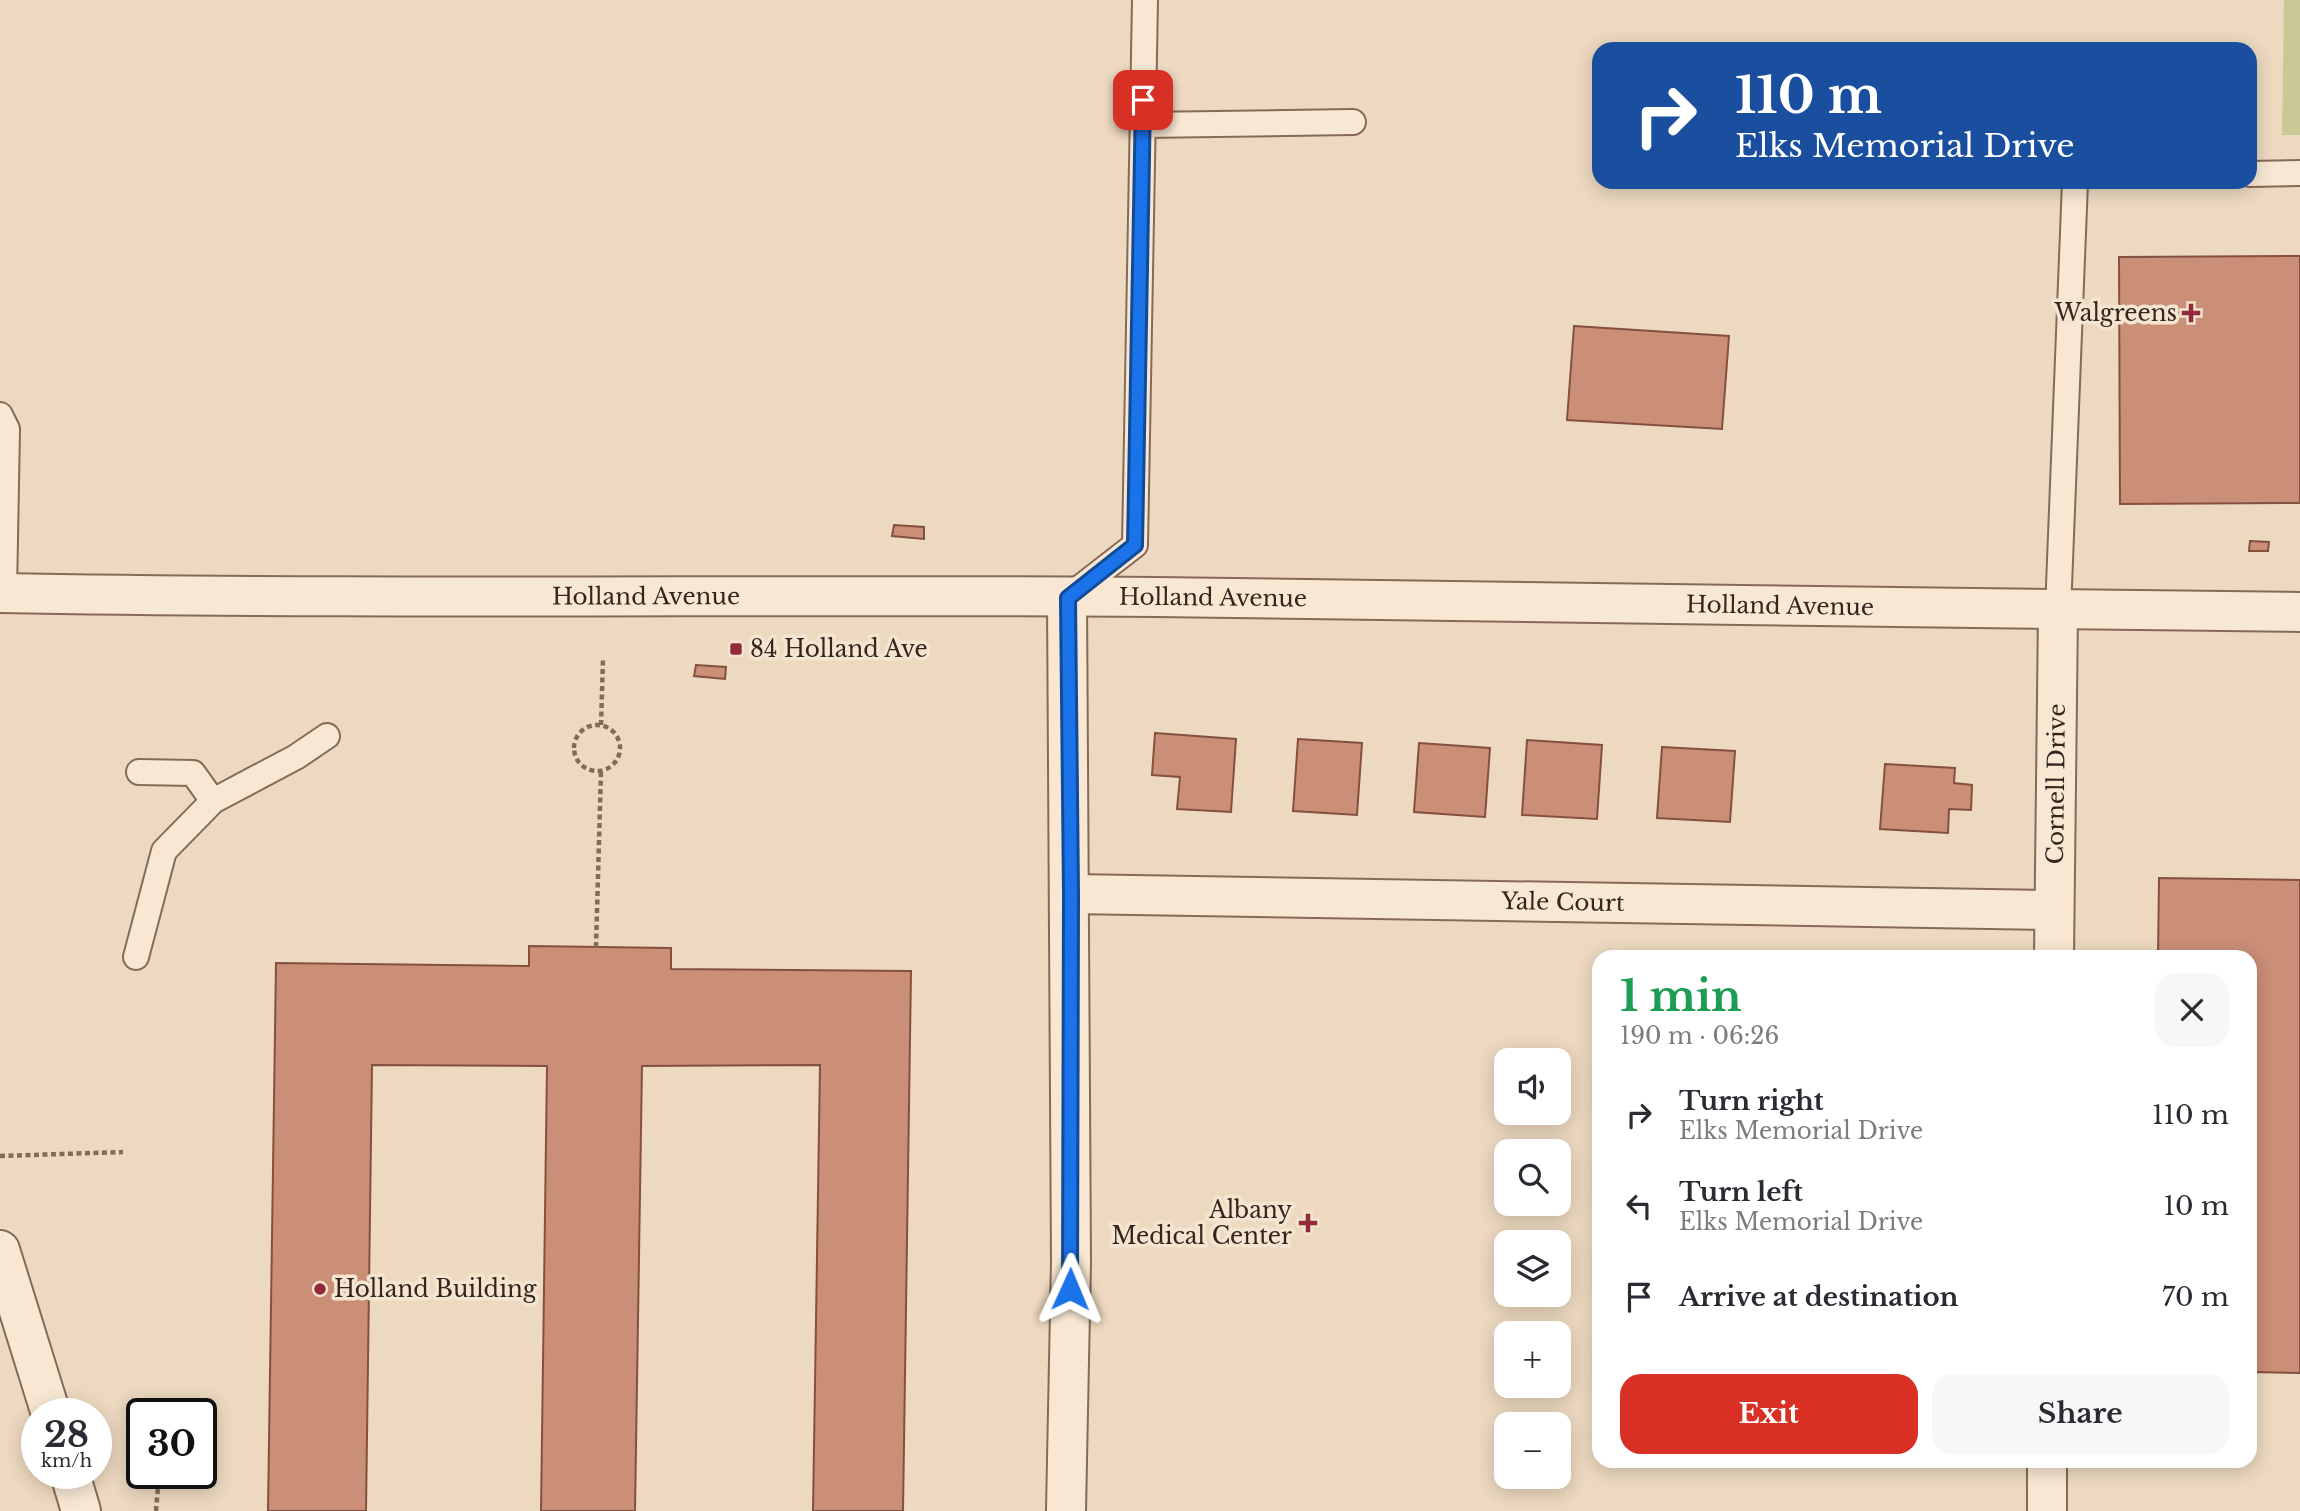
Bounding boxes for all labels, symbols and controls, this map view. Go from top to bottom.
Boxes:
text: 110 m [1735,65,1882,126]
pin [1113,70,1173,130]
icon: right [1620,70,1711,161]
icon: arrive [1124,81,1162,119]
text: Elks Memorial Drive [1735,126,2075,166]
place label: Walgreens [2054,299,2177,327]
marker: Walgreens [2183,305,2199,321]
street label: Holland Avenue [552,582,740,611]
street label: Holland Avenue [1119,583,1307,613]
street label: Holland Avenue [1686,590,1874,621]
place label: 84 Holland Ave [750,635,928,663]
marker: 84 Holland Ave [728,641,744,657]
street label: Cornell Drive [2041,703,2071,865]
street label: Yale Court [1500,887,1625,917]
text: 1 min [1620,970,1742,1022]
button: close [2155,973,2229,1047]
text: 190 m · 06:26 [1620,1022,1779,1050]
map controls [1494,1048,1571,1489]
button: sound [1494,1048,1571,1125]
text: Turn right [1679,1085,1824,1117]
icon: right [1620,1096,1658,1134]
text: 110 m [2152,1099,2229,1131]
text: Elks Memorial Drive [1679,1117,1923,1145]
button: search [1494,1139,1571,1216]
text: Turn left [1679,1176,1803,1208]
icon: left [1620,1187,1658,1225]
text: 10 m [2163,1190,2229,1222]
place label: Albany Medical Center [1111,1196,1292,1250]
text: Elks Memorial Drive [1679,1208,1923,1236]
marker: Albany Medical Center [1298,1213,1318,1233]
button: layers [1494,1230,1571,1307]
position arrow [1033,1252,1107,1326]
place label: Holland Building [334,1275,537,1303]
icon: arrive [1620,1278,1658,1316]
marker: Holland Building [312,1281,328,1297]
text: Arrive at destination [1679,1281,1959,1313]
text: 70 m [2162,1281,2229,1313]
button: + [1494,1321,1571,1398]
button: Exit [1620,1374,1918,1454]
button: Share [1932,1374,2229,1454]
speed limit sign: 30 [126,1398,217,1489]
button: − [1494,1412,1571,1489]
text: 28 [44,1413,89,1456]
text: km/h [41,1450,92,1472]

